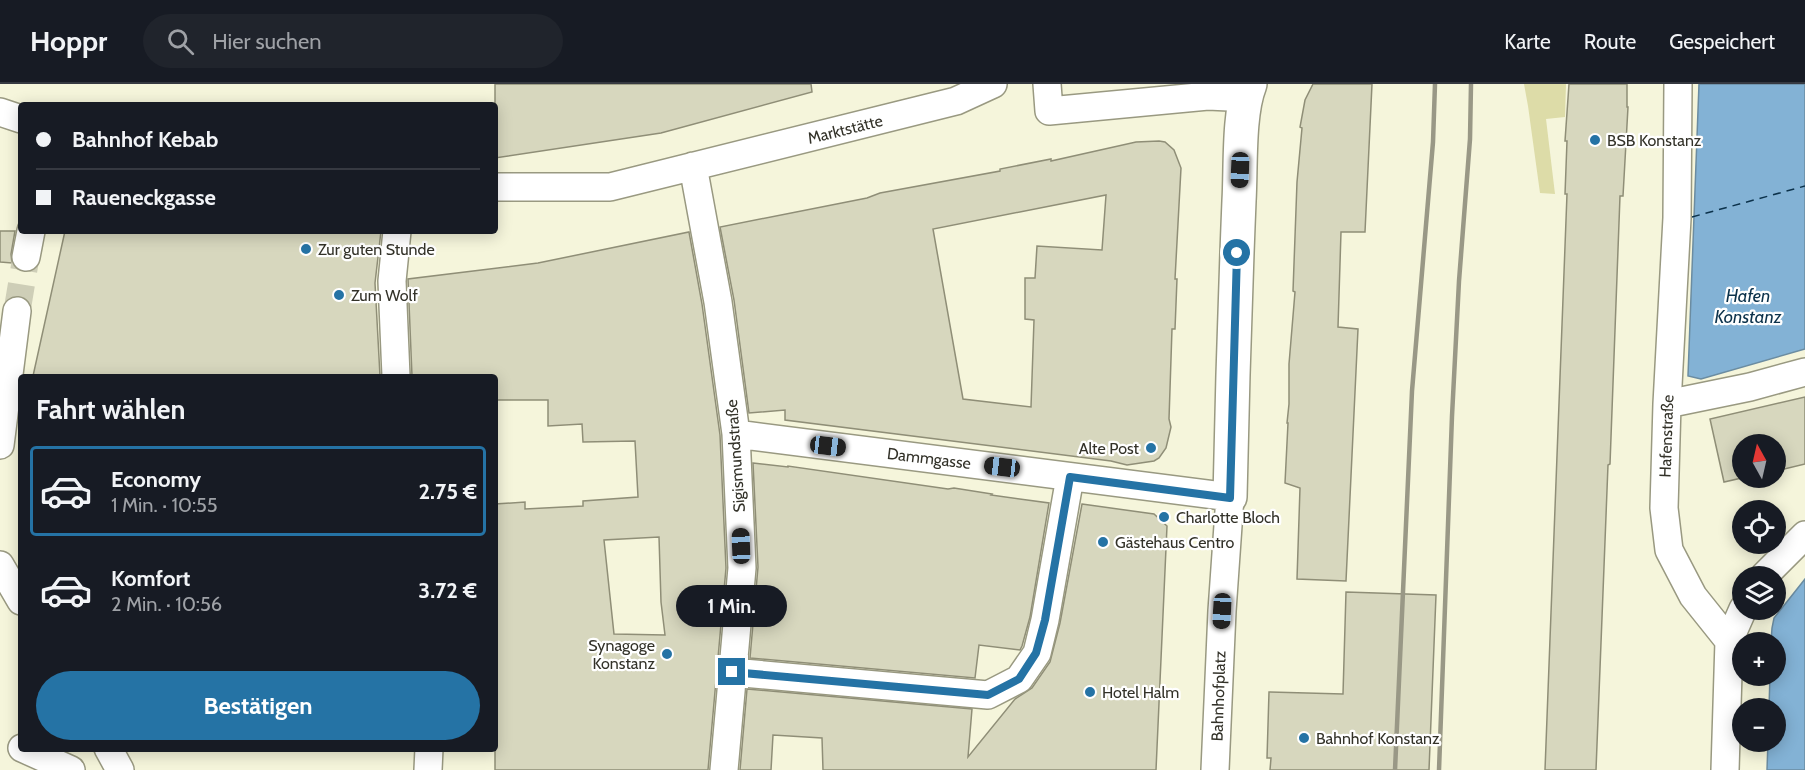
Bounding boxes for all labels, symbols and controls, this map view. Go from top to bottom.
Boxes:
search box [143,14,563,68]
text: Hoppr [30,24,107,58]
icon: search [164,25,197,58]
text: Hier suchen [212,28,322,55]
text: Karte [1504,29,1551,54]
text: Route [1584,29,1636,54]
text: Gespeichert [1669,29,1775,54]
street label: Marktstätte [806,111,885,148]
text: Bahnhof Kebab [72,126,218,153]
place label: BSB Konstanz [1607,131,1702,150]
marker: BSB Konstanz [1588,133,1602,147]
car [1230,152,1250,188]
text: Raueneckgasse [72,184,216,211]
route start [1223,239,1250,266]
place label: Zur guten Stunde [318,240,435,259]
marker: Zur guten Stunde [299,242,313,256]
water label: Hafen Konstanz [1715,285,1782,328]
place label: Zum Wolf [351,286,418,305]
marker: Zum Wolf [332,288,346,302]
text: Fahrt wählen [36,393,185,426]
street label: Hafenstraße [1656,394,1677,478]
street label: Sigismundstraße [722,399,749,513]
north arrow [1732,434,1786,488]
map controls [1732,434,1786,752]
car [809,435,847,457]
place label: Alte Post [1079,439,1140,458]
marker: Alte Post [1144,441,1158,455]
street label: Dammgasse [886,444,972,473]
car [983,456,1021,478]
icon: car [39,464,93,518]
text: Economy [111,466,201,493]
text: 2.75 € [418,478,477,505]
text: 1 Min. · 10:55 [111,493,218,517]
button: locate [1732,500,1786,554]
place label: Charlotte Bloch [1176,508,1280,527]
marker: Charlotte Bloch [1157,510,1171,524]
car [731,528,751,564]
place label: Gästehaus Centro [1115,533,1234,552]
marker: Gästehaus Centro [1096,535,1110,549]
icon: car [39,563,93,617]
text: Komfort [111,565,190,592]
button: layers [1732,566,1786,620]
text: 3.72 € [418,577,477,604]
callout: 1 Min. [676,585,788,627]
text: 2 Min. · 10:56 [111,592,222,616]
car [1212,593,1232,629]
text: 1 Min. [707,594,756,618]
button: + [1732,632,1786,686]
place label: Synagoge Konstanz [588,636,655,673]
marker: Synagoge Konstanz [660,647,674,661]
street label: Bahnhofplatz [1207,650,1230,742]
route end [718,658,745,685]
button: Bestätigen [36,671,480,740]
place label: Hotel Halm [1102,683,1179,702]
marker: Hotel Halm [1083,685,1097,699]
button: − [1732,698,1786,752]
place label: Bahnhof Konstanz [1316,729,1440,748]
marker: Bahnhof Konstanz [1297,731,1311,745]

